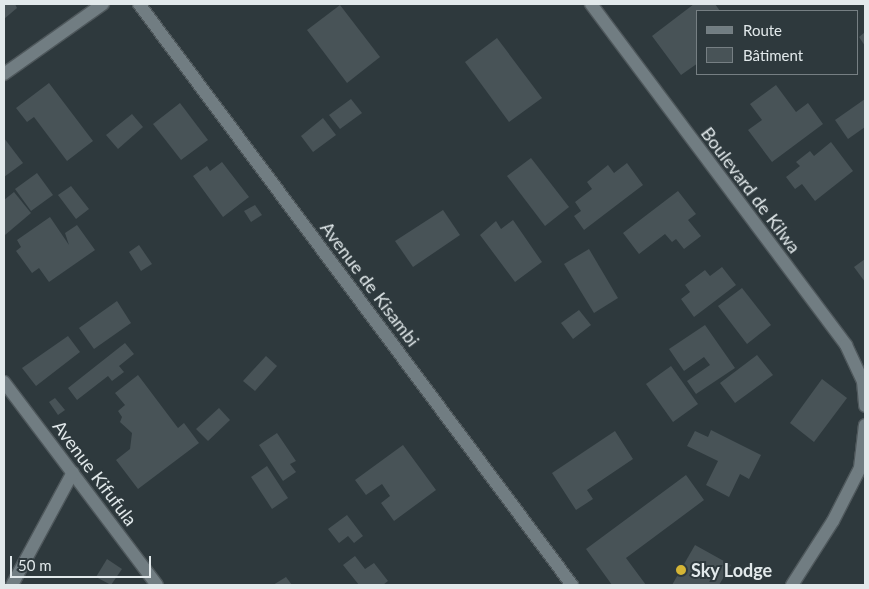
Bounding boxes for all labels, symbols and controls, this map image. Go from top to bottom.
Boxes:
legend [696,10,859,75]
text: Route [743,21,782,39]
text: Bâtiment [743,46,803,64]
street label: Boulevard de Kilwa [697,123,805,257]
street label: Avenue de Kisambi [316,217,424,351]
street label: Avenue Kifufula [48,416,142,530]
scale bar [12,546,154,578]
text: 50 m [18,556,52,574]
place label: Sky Lodge [691,559,773,581]
marker: Sky Lodge [675,564,687,576]

